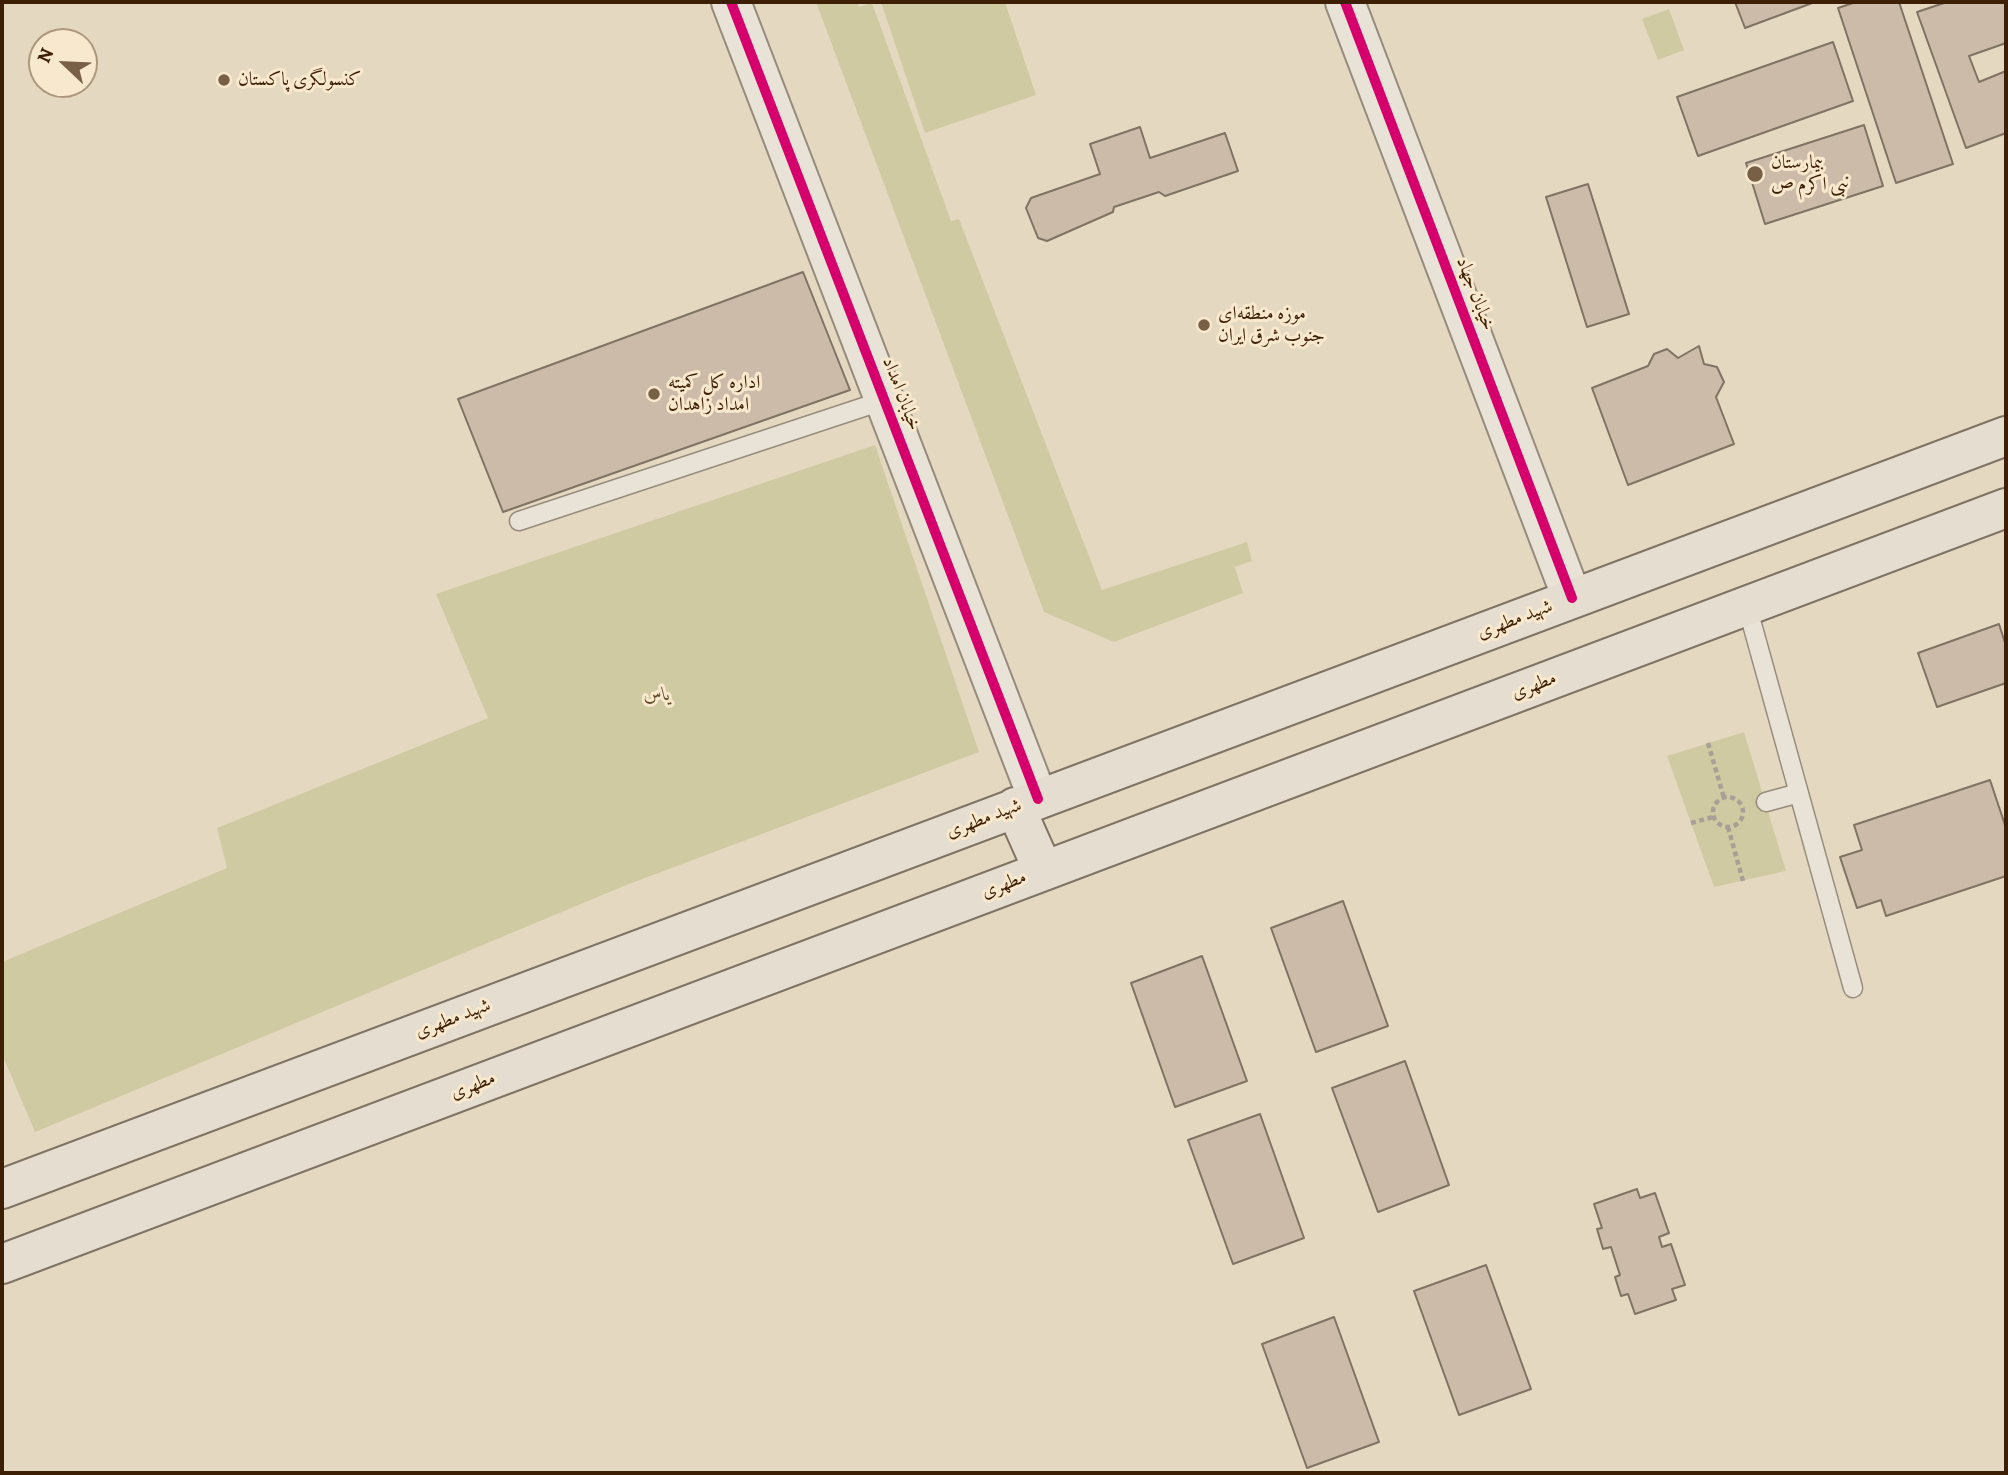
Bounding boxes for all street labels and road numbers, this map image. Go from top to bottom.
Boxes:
street label: خیابان جهاد [1451,254,1499,334]
street label: خیابان امداد [877,354,925,434]
street label: شهید مطهری [1474,595,1556,645]
street label: مطهری [1508,667,1560,705]
street label: شهید مطهری [943,794,1025,844]
street label: مطهری [978,866,1030,904]
street label: شهید مطهری [412,994,494,1044]
street label: مطهری [447,1067,499,1105]

